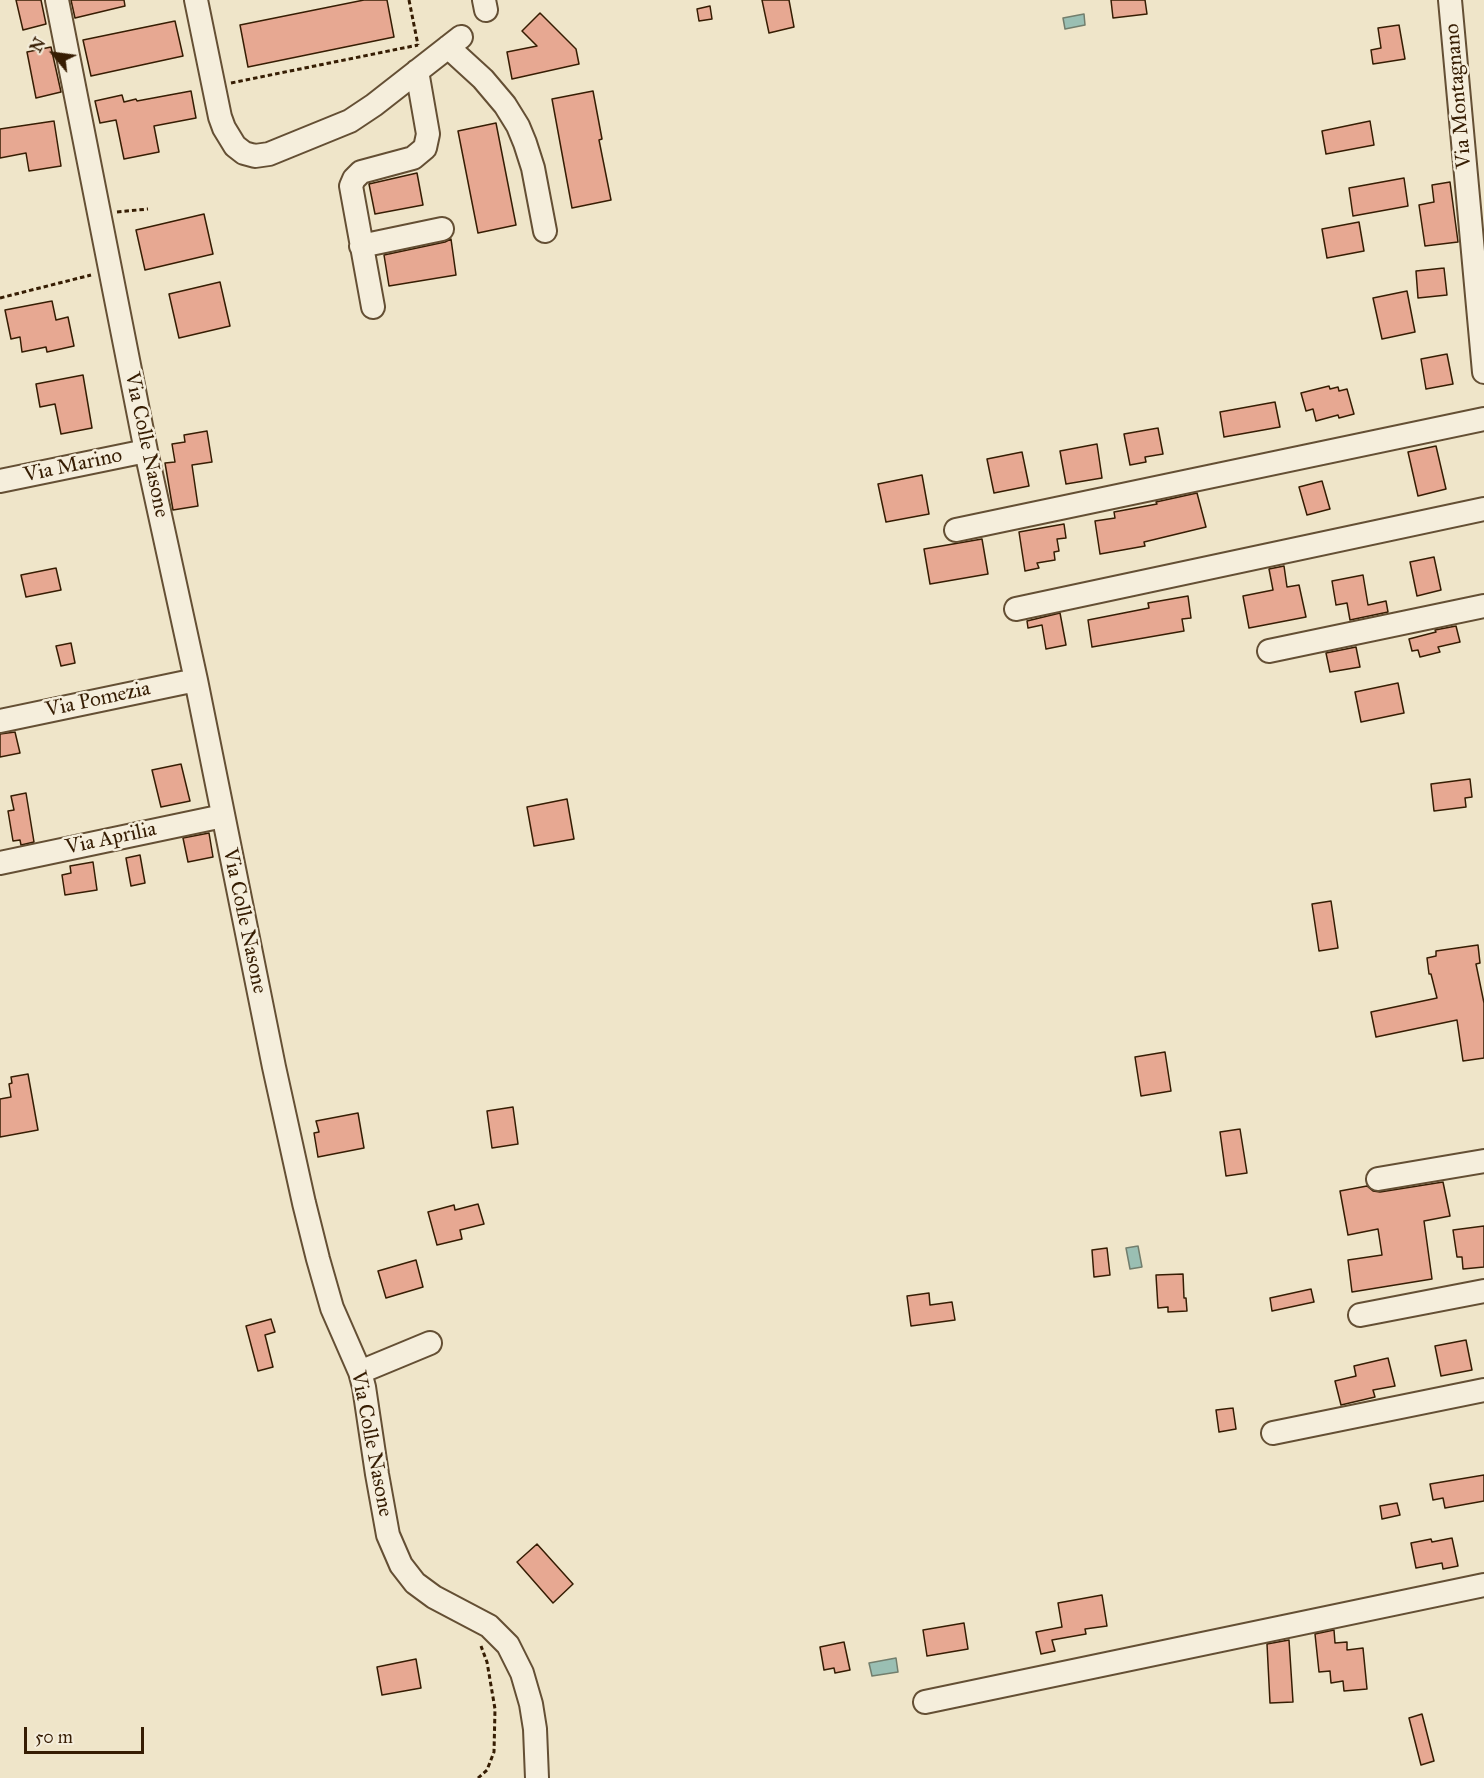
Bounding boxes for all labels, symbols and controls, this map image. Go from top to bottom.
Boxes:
street label: Via Montagnano [1440,22,1478,170]
north arrow [24,24,84,84]
text: N [26,34,49,56]
street label: Via Colle Nasone [118,370,174,520]
street label: Via Marino [21,443,125,489]
street label: Via Pomezia [43,677,153,723]
street label: Via Aprilia [63,817,159,861]
street label: Via Colle Nasone [216,846,272,996]
street label: Via Colle Nasone [345,1369,397,1519]
scale bar [27,1715,147,1753]
text: 50 m [35,1726,73,1748]

